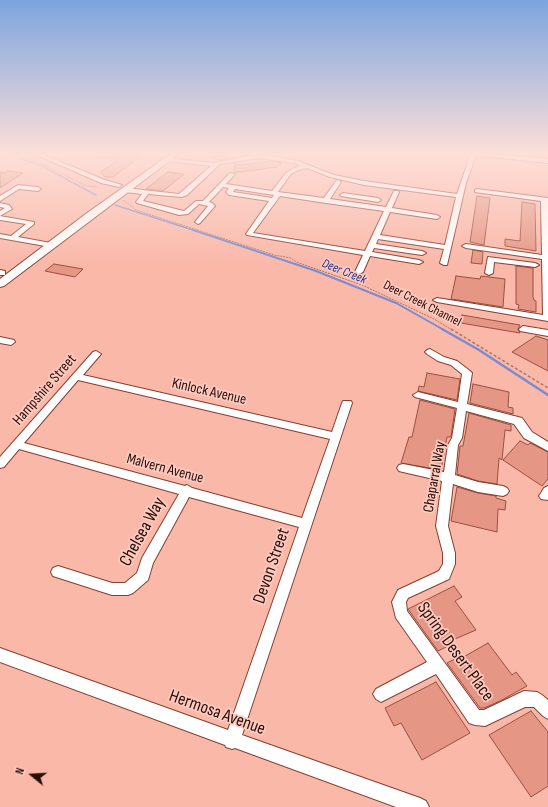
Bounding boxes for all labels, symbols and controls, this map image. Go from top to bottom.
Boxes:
water label: Deer Creek [319,256,369,288]
street label: Deer Creek Channel [380,278,464,330]
street label: Hampshire Street [9,351,81,429]
street label: Kinlock Avenue [170,375,248,409]
street label: Chaparral Way [420,440,450,514]
street label: Malvern Avenue [125,450,205,488]
street label: Chelsea Way [115,494,171,570]
street label: Devon Street [249,525,295,607]
street label: Spring Desert Place [412,598,498,706]
street label: Hermosa Avenue [166,686,268,740]
north arrow [12,755,52,795]
text: N [13,766,27,776]

